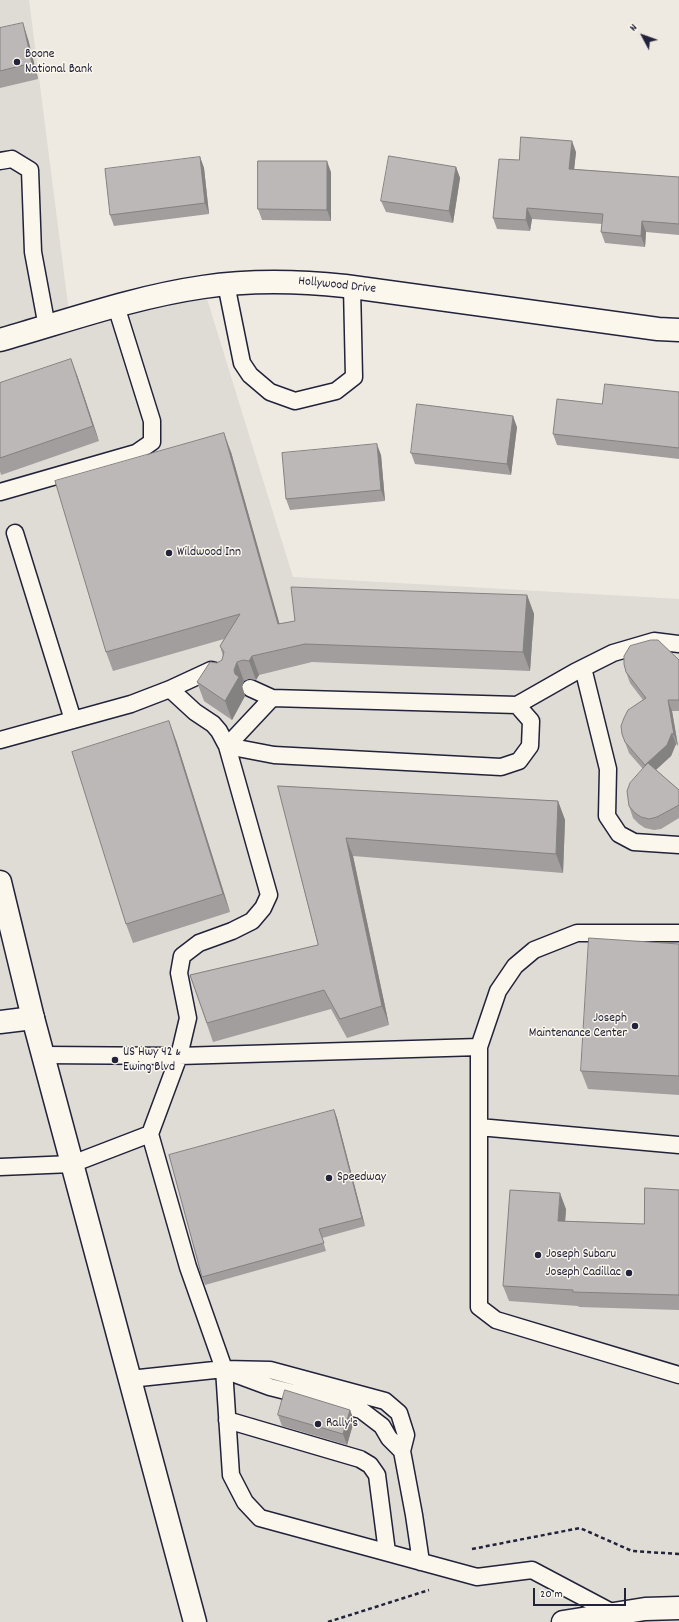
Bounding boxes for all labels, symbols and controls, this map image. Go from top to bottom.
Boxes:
north arrow [623,16,663,56]
text: N [626,21,642,35]
place label: Boone National Bank [25,47,92,78]
marker: Boone National Bank [12,57,22,67]
street label: Hollywood Drive [297,274,377,298]
place label: Wildwood Inn [177,545,241,561]
marker: Wildwood Inn [164,548,174,558]
place label: Joseph Maintenance Center [529,1011,627,1042]
marker: Joseph Maintenance Center [630,1021,640,1031]
place label: US Hwy 42 & Ewing Blvd [123,1045,181,1076]
marker: US Hwy 42 & Ewing Blvd [110,1055,120,1065]
place label: Speedway [337,1170,386,1186]
marker: Speedway [324,1173,334,1183]
place label: Joseph Subaru [546,1247,616,1263]
marker: Joseph Subaru [533,1250,543,1260]
place label: Joseph Cadillac [546,1265,621,1281]
marker: Joseph Cadillac [624,1268,634,1278]
place label: Rally's [326,1416,358,1432]
marker: Rally's [313,1419,323,1429]
scale bar [535,1580,628,1606]
text: 20 m [540,1586,563,1603]

